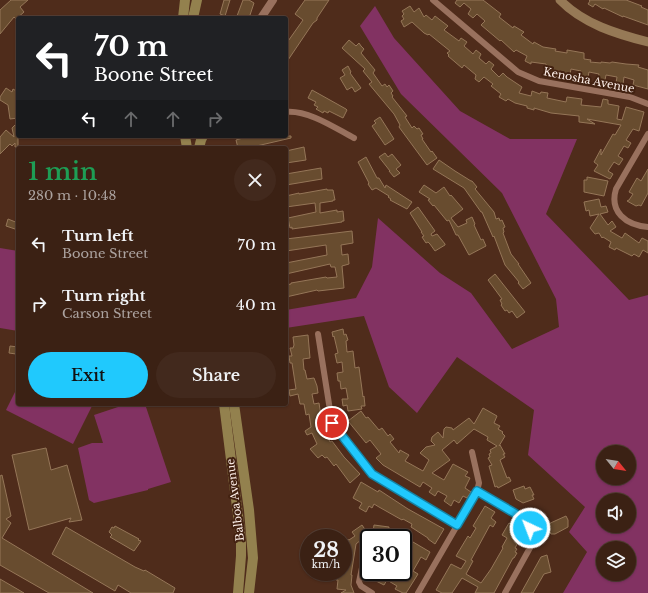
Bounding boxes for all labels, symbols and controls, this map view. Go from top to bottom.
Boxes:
text: 70 m [94,29,168,64]
icon: left [28,32,80,84]
text: Boone Street [94,64,213,86]
street label: Kenosha Avenue [542,64,636,96]
icon: left [78,108,100,130]
icon: ahead [120,108,142,130]
icon: ahead [162,108,184,130]
icon: right [204,108,226,130]
text: 1 min [28,157,97,186]
button: close [234,159,276,201]
text: 280 m · 10:48 [28,187,116,204]
text: Turn left [62,226,133,245]
icon: left [28,233,50,255]
text: 70 m [237,235,276,254]
text: Boone Street [62,245,148,262]
text: Turn right [62,286,145,305]
icon: right [28,293,50,315]
text: 40 m [236,295,276,314]
text: Carson Street [62,305,152,322]
button: Exit [28,352,148,398]
button: Share [156,352,276,398]
pin [315,406,349,440]
icon: arrive [321,412,343,434]
north arrow [596,445,636,485]
map controls [596,445,636,581]
street label: Balboa Avenue [223,458,247,542]
button: sound [596,493,636,533]
position arrow [509,507,551,549]
speed limit sign: 30 [360,529,412,581]
text: 28 [313,538,339,562]
button: layers [596,541,636,581]
text: km/h [312,558,340,571]

